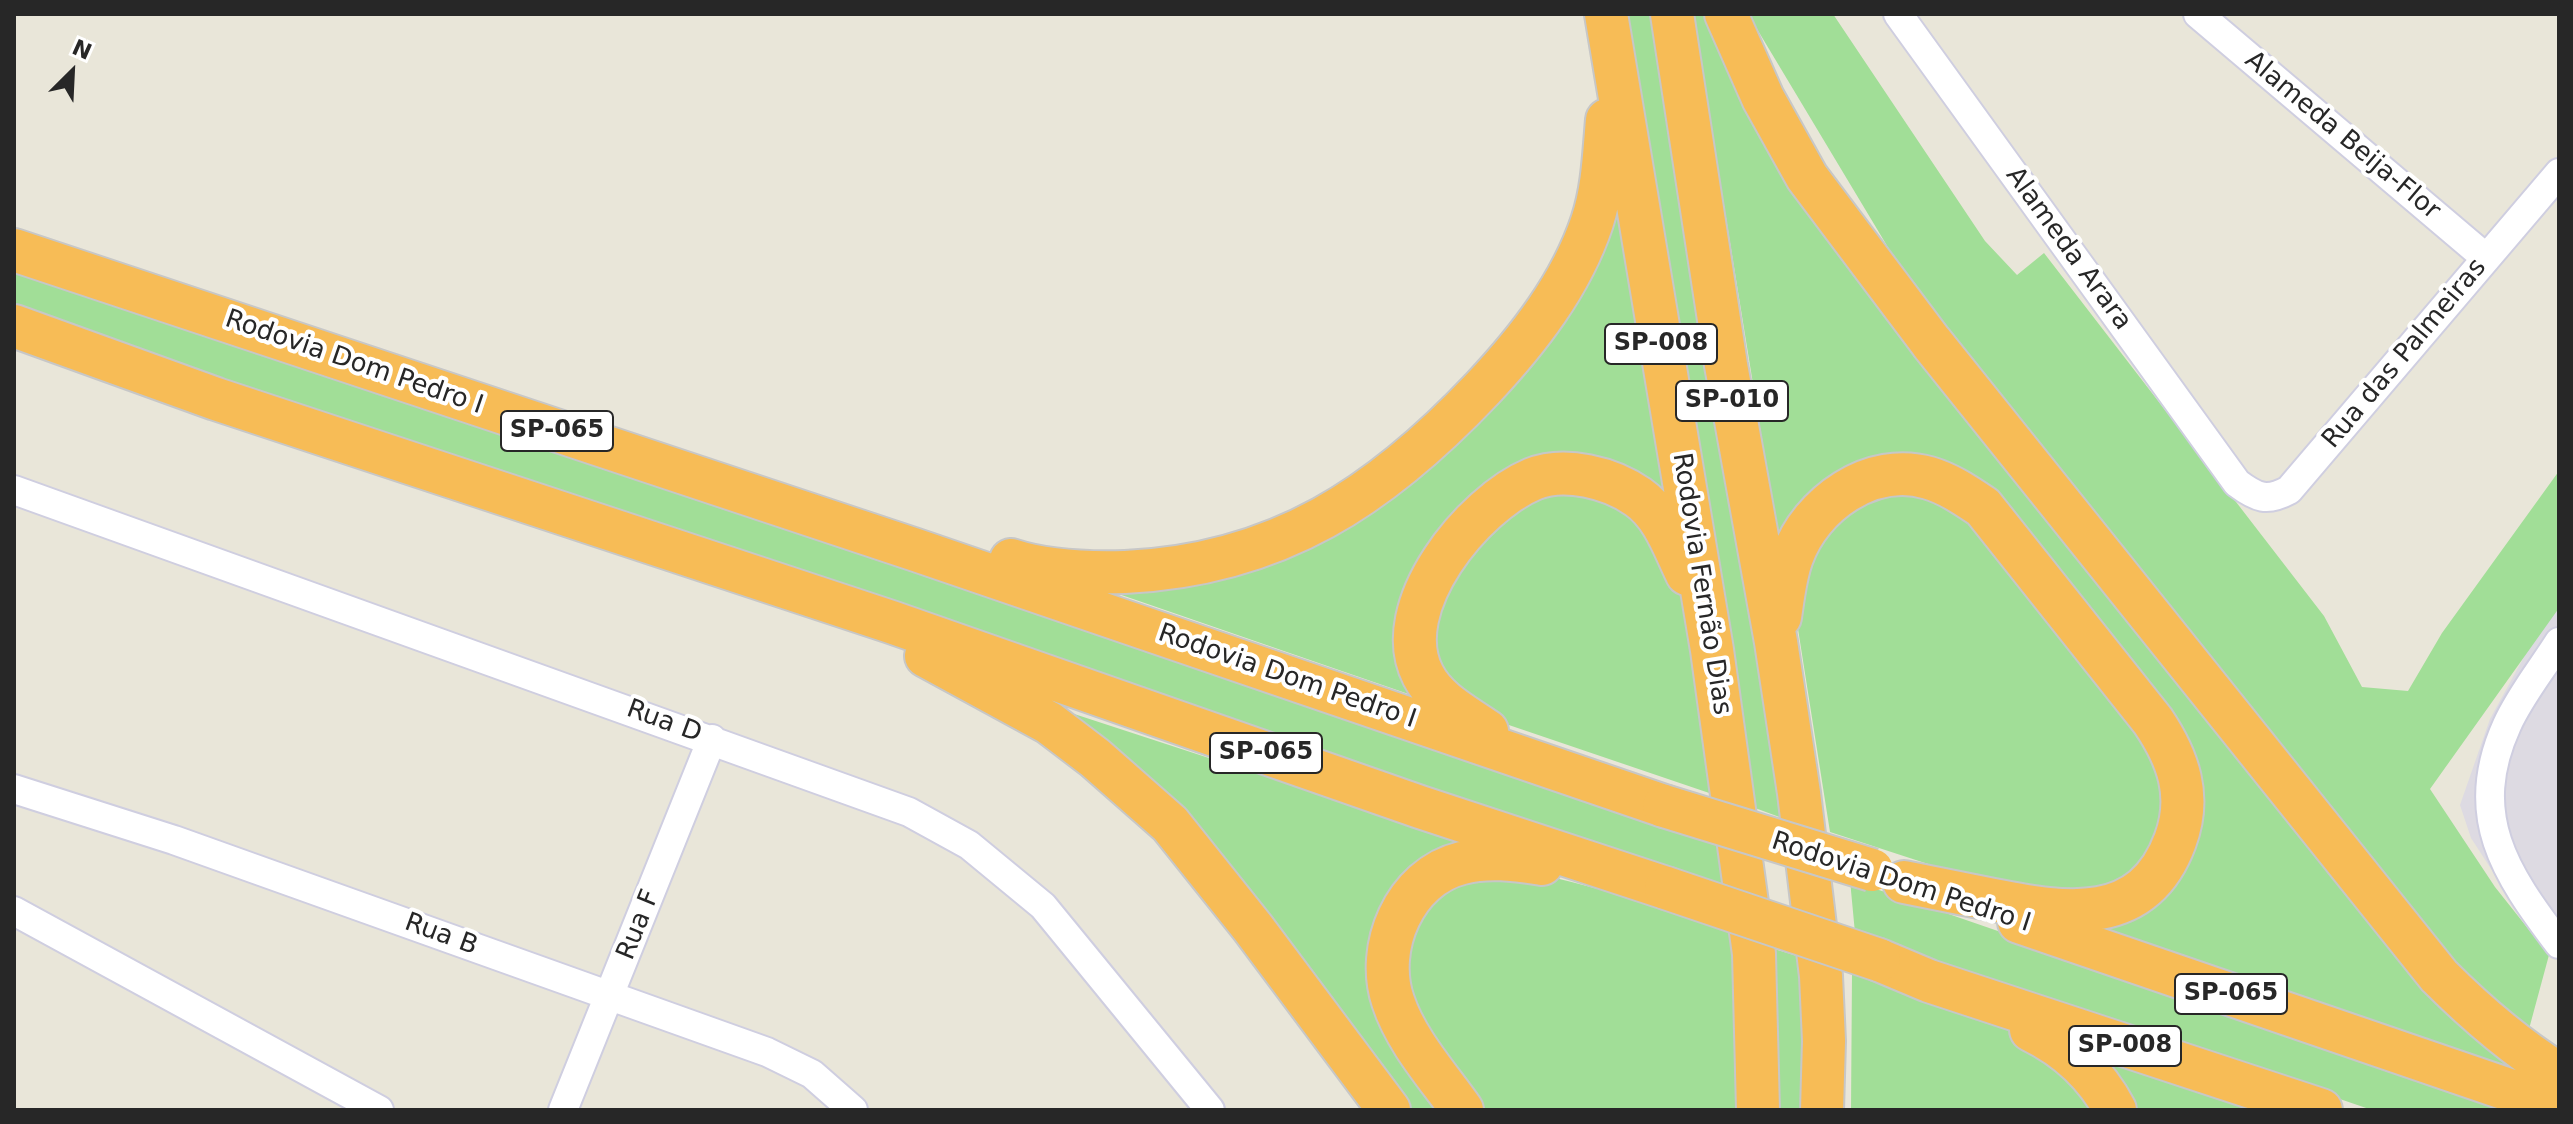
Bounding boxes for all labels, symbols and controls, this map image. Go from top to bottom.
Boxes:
north arrow [32,32,112,112]
text: N [68,34,95,65]
street label: Alameda Beija-Flor [2238,45,2446,227]
street label: Alameda Arara [1998,161,2138,337]
street label: Rua das Palmeiras [2316,253,2494,455]
street label: Rodovia Dom Pedro I [221,304,487,422]
road number: SP-008 [1605,324,1717,364]
road number: SP-010 [1676,381,1788,421]
road number: SP-065 [501,411,613,451]
street label: Rodovia Fernão Dias [1665,451,1737,717]
street label: Rodovia Dom Pedro I [1154,618,1420,736]
street label: Rua D [622,694,706,750]
road number: SP-065 [1210,733,1322,773]
street label: Rodovia Dom Pedro I [1767,826,2035,940]
street label: Rua F [611,886,667,964]
street label: Rua B [400,907,482,963]
road number: SP-065 [2175,974,2287,1014]
road number: SP-008 [2069,1026,2181,1066]

